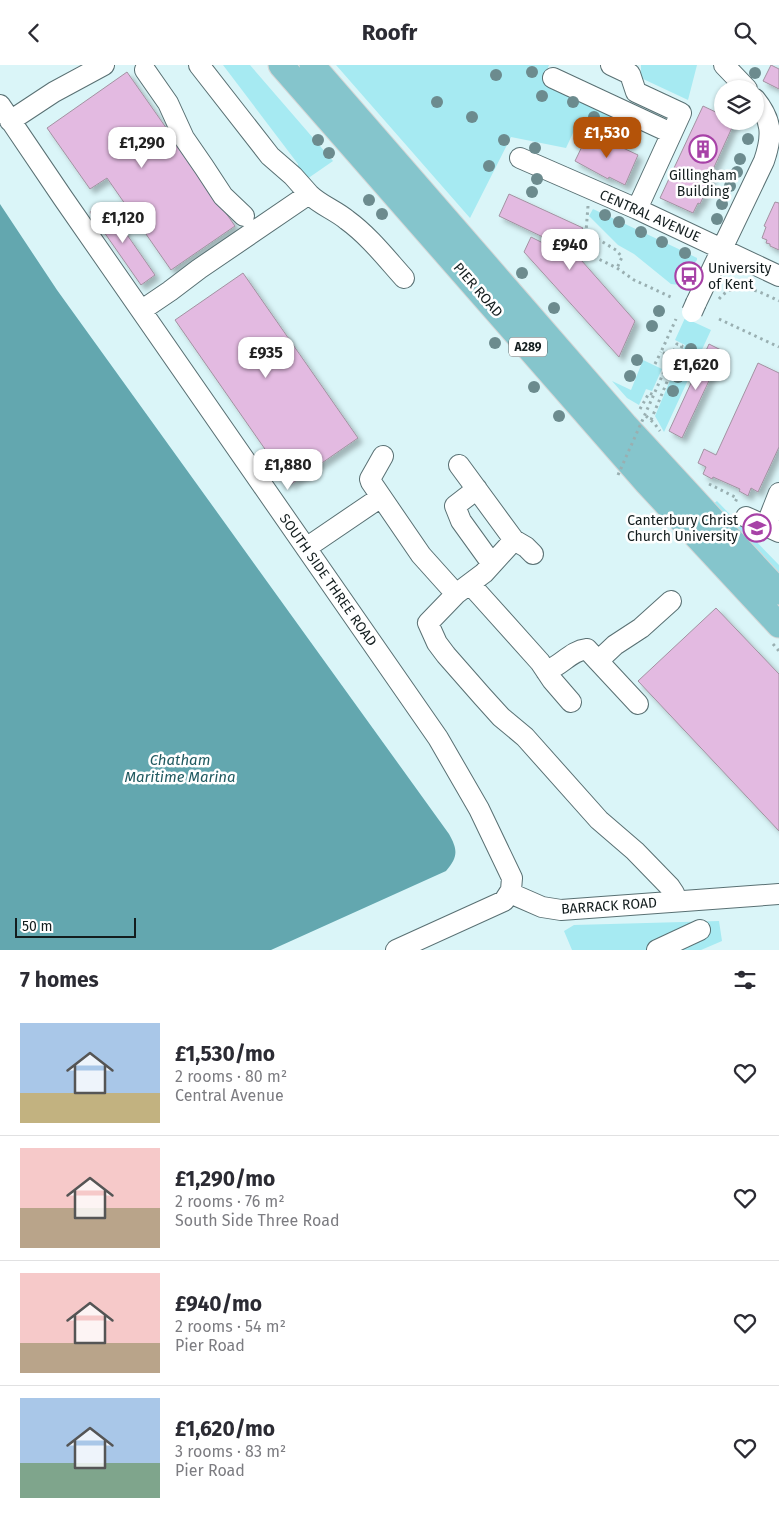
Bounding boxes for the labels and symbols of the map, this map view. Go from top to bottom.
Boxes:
pin: £1,530 [566,117,648,159]
pin: £1,290 [101,127,183,169]
building icon: Gillingham Building [688,134,718,164]
place label: Gillingham Building [669,167,737,200]
street label: CENTRAL AVENUE [597,186,703,246]
pin: £1,120 [82,201,164,244]
pin: £940 [540,229,600,271]
street label: PIER ROAD [450,259,506,321]
place label: University of Kent [708,260,772,293]
bus stop icon: University of Kent [674,261,704,291]
pin: £935 [236,337,296,379]
road number: A289 [509,337,547,357]
pin: £1,620 [655,349,737,391]
pin: £1,880 [247,449,329,491]
street label: SOUTH SIDE THREE ROAD [276,510,380,650]
place label: Canterbury Christ Church University [627,512,739,545]
school or university icon: Canterbury Christ Church University [742,513,772,543]
water label: Chatham Maritime Marina [124,751,236,786]
street label: BARRACK ROAD [561,894,657,918]
scale bar [15,915,136,938]

